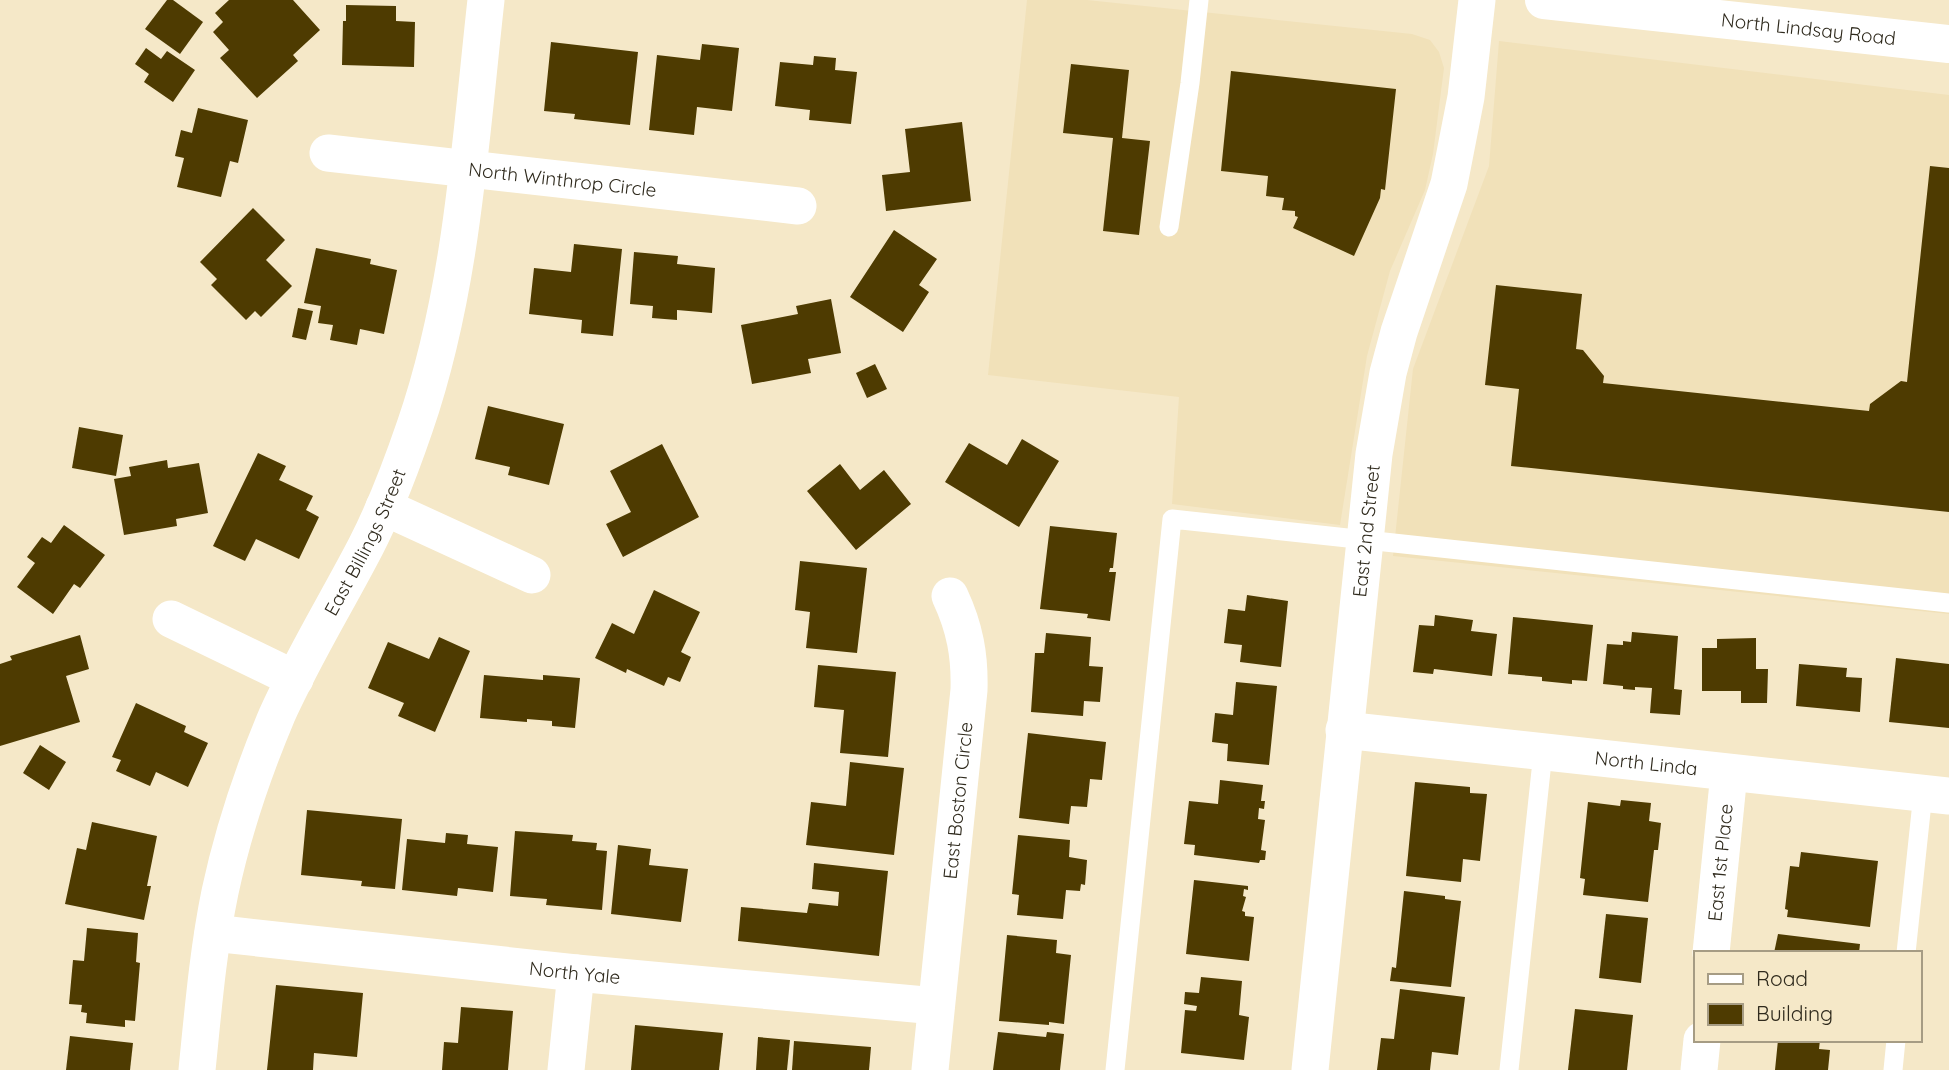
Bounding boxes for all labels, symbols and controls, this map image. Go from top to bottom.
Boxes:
street label: North Lindsay Road [1720,7,1897,50]
street label: North Winthrop Circle [467,157,658,202]
street label: East 2nd Street [1347,463,1385,598]
street label: East Billings Street [319,465,411,620]
street label: East Boston Circle [938,721,978,880]
street label: North Linda [1594,745,1699,780]
street label: East 1st Place [1702,802,1738,922]
legend [1694,951,1921,1042]
street label: North Yale [528,956,621,989]
text: Road [1756,965,1808,991]
text: Building [1756,1000,1833,1026]

